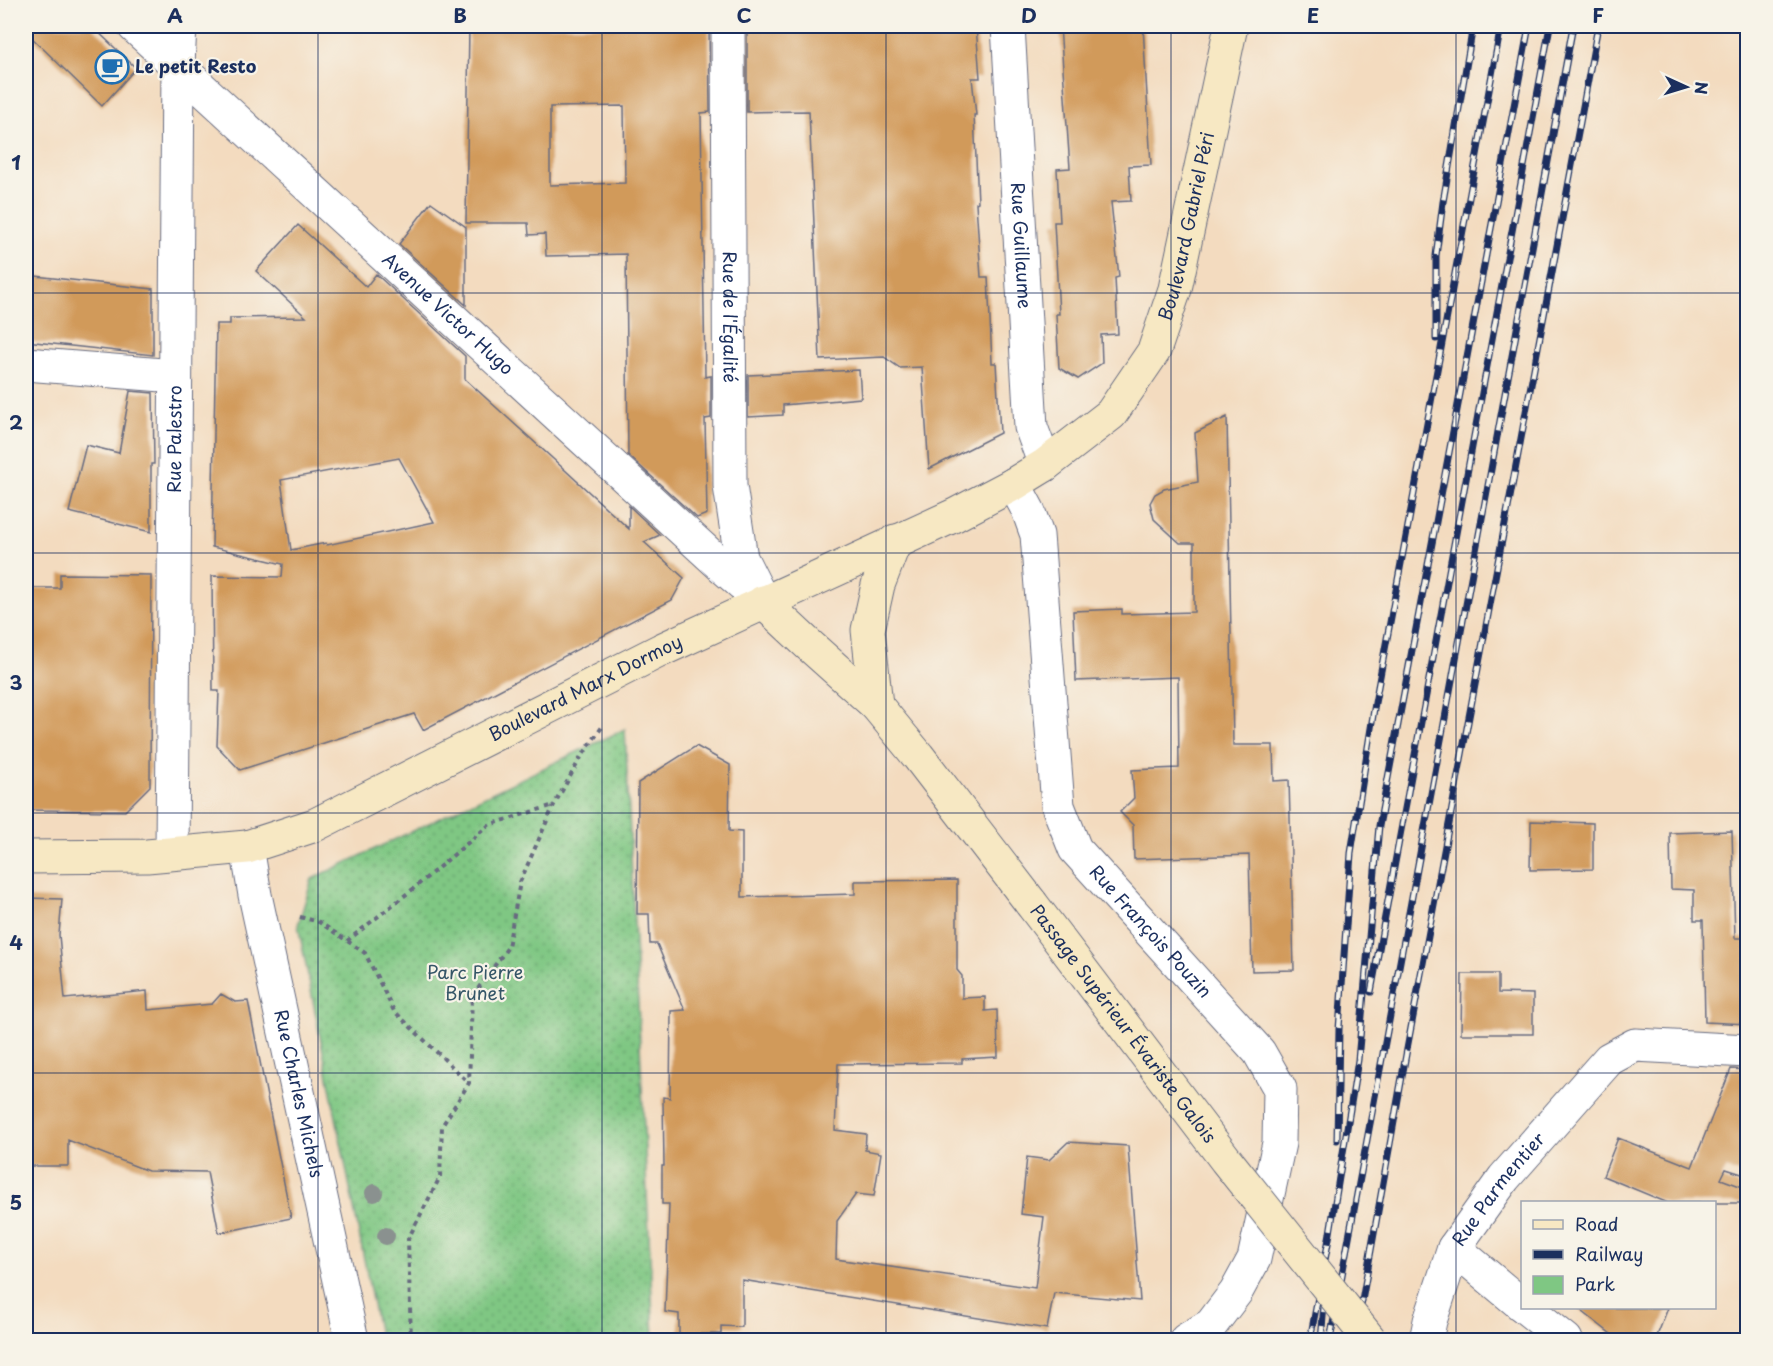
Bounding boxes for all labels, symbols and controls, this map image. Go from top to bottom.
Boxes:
text: A [167,0,183,30]
text: B [453,0,467,30]
text: C [736,0,752,30]
text: D [1021,0,1037,30]
text: E [1307,0,1319,30]
text: F [1592,0,1604,30]
cafe icon: Le petit Resto [94,49,130,85]
place label: Le petit Resto [135,52,257,79]
north arrow [1656,57,1716,117]
text: N [1690,81,1714,95]
street label: Boulevard Gabriel Péri [1150,129,1220,324]
text: 1 [11,147,21,177]
street label: Rue Guillaume [1005,182,1039,310]
street label: Avenue Victor Hugo [377,246,520,381]
street label: Rue de l'Égalité [717,251,745,383]
street label: Rue Palestro [160,385,188,493]
text: 2 [9,407,23,437]
street label: Boulevard Marx Dormoy [483,627,686,747]
text: 3 [9,667,23,697]
street label: Rue François Pouzin [1084,858,1219,1003]
street label: Passage Supérieur Évariste Galois [1025,898,1224,1148]
text: 4 [9,927,23,957]
park label: Parc Pierre Brunet [427,958,523,1006]
street label: Rue Charles Michels [268,1007,331,1180]
street label: Rue Parmentier [1445,1125,1551,1251]
text: 5 [10,1187,22,1217]
legend [1521,1201,1716,1309]
text: Road [1575,1210,1619,1237]
text: Railway [1575,1240,1643,1267]
text: Park [1575,1270,1615,1297]

